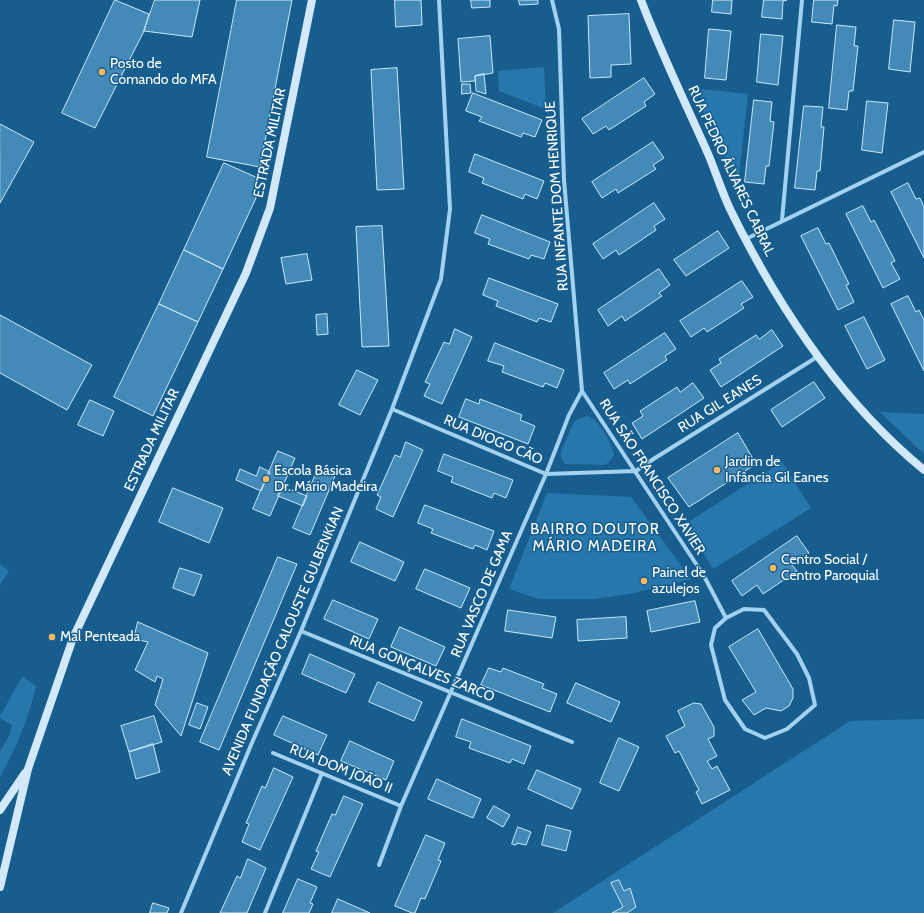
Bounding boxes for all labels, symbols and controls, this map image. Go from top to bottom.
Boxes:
place label: Posto de Comando do MFA [110,56,217,88]
marker: Posto de Comando do MFA [97,67,107,77]
street label: RUA PEDRO ÁLVARES CABRAL [684,83,778,259]
street label: ESTRADA MILITAR [250,87,290,199]
street label: RUA INFANTE DOM HENRIQUE [542,100,572,292]
street label: RUA GIL EANES [675,372,765,436]
street label: ESTRADA MILITAR [121,386,183,494]
street label: RUA SÃO FRANCISCO XAVIER [595,396,709,558]
street label: RUA DIOGO CÃO [441,412,545,468]
place label: Jardim de Infância Gil Eanes [725,454,829,486]
place label: Escola Básica Dr. Mário Madeira [274,463,377,496]
marker: Jardim de Infância Gil Eanes [712,465,722,475]
marker: Escola Básica Dr. Mário Madeira [261,474,271,484]
street label: AVENIDA FUNDAÇÃO CALOUSTE GULBENKIAN [219,504,347,778]
district label: BAIRRO DOUTOR MÁRIO MADEIRA [530,521,660,556]
street label: RUA VASCO DE GAMA [448,528,516,660]
place label: Centro Social / Centro Paroquial [781,552,879,584]
marker: Centro Social / Centro Paroquial [768,563,778,573]
place label: Painel de azulejos [652,565,706,598]
marker: Painel de azulejos [639,576,649,586]
place label: Mal Penteada [60,629,140,645]
marker: Mal Penteada [47,632,57,642]
street label: RUA GONÇALVES ZARCO [347,632,497,706]
street label: RUA DOM JOÃO II [287,741,395,797]

